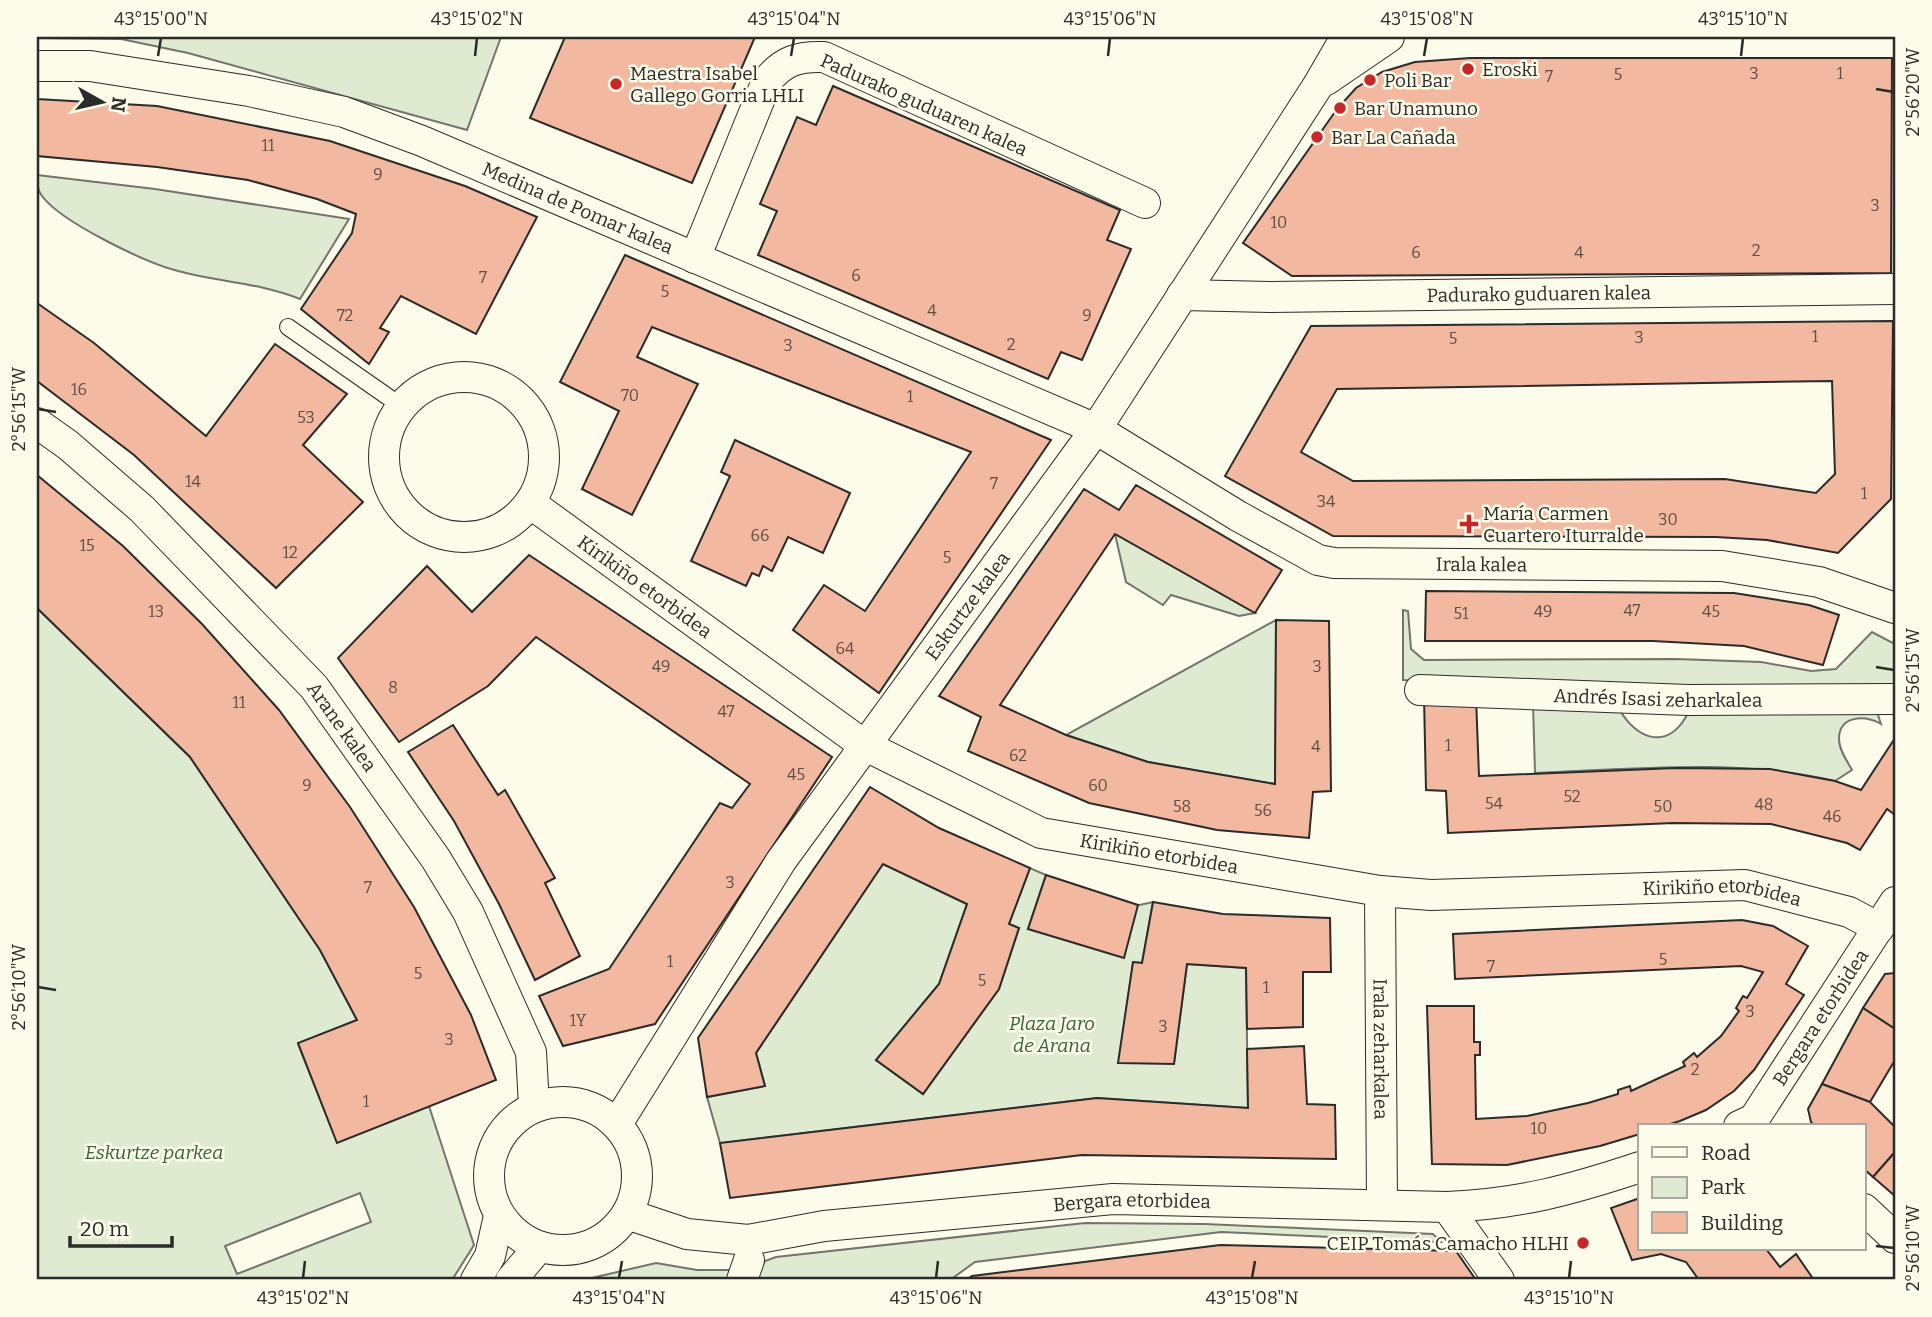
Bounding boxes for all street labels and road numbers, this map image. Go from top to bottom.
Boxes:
street label: Padurako guduaren kalea [817,49,1032,161]
street label: Medina de Pomar kalea [479,157,677,259]
street label: Padurako guduaren kalea [1427,281,1652,306]
street label: Kirikiño etorbidea [573,530,717,643]
street label: Eskurtze kalea [920,546,1015,664]
street label: Irala kalea [1436,552,1528,576]
street label: Arane kalea [303,677,382,776]
street label: Andrés Isasi zeharkalea [1553,683,1763,712]
street label: Kirikiño etorbidea [1078,828,1241,878]
street label: Kirikiño etorbidea [1642,873,1804,911]
street label: Bergara etorbidea [1767,944,1873,1090]
street label: Irala zeharkalea [1369,978,1393,1120]
street label: Bergara etorbidea [1052,1187,1212,1216]

